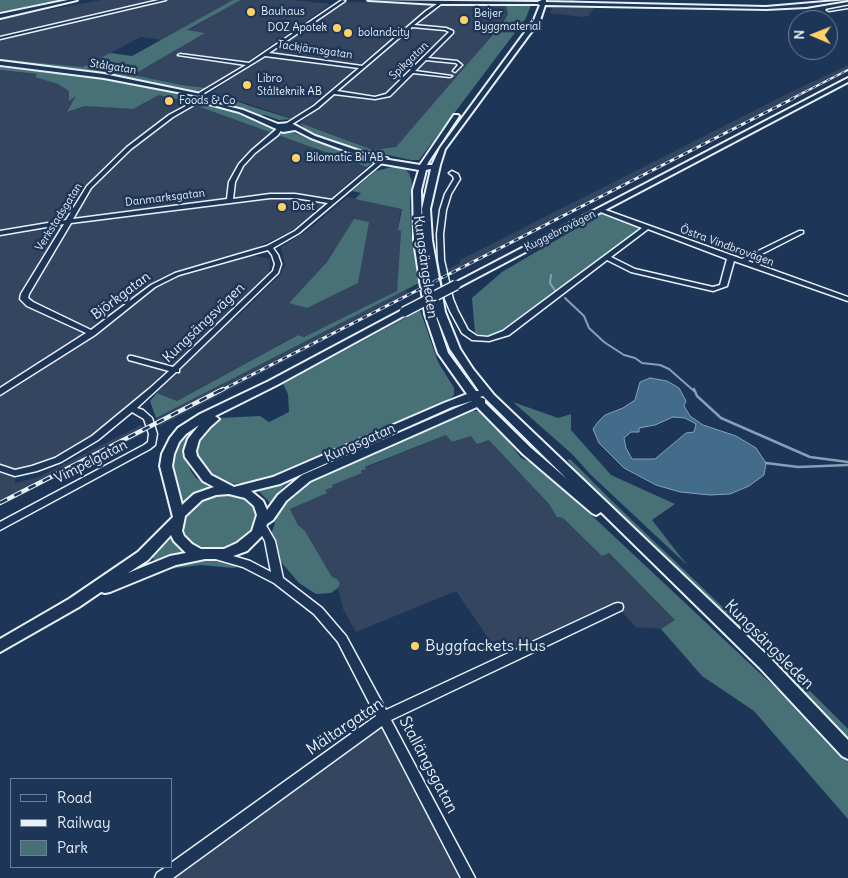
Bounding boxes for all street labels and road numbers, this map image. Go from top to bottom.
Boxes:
street label: Tackjärnsgatan [277,38,353,62]
street label: Spikgatan [387,39,431,83]
street label: Stålgatan [89,57,137,77]
street label: Verkstadsgatan [33,181,85,253]
street label: Danmarksgatan [124,187,206,209]
street label: Kuggebrovägen [522,207,598,255]
street label: Kungsängsleden [409,214,441,320]
street label: Östra Vindbrovägen [678,223,776,269]
street label: Björkgatan [88,268,154,324]
street label: Kungsängsvägen [160,280,248,366]
street label: Kungsgatan [322,420,398,466]
street label: Vimpelgatan [52,436,130,488]
street label: Kungsängsleden [720,596,818,694]
street label: Mältargatan [303,694,387,760]
street label: Stallängsgatan [394,713,462,817]

